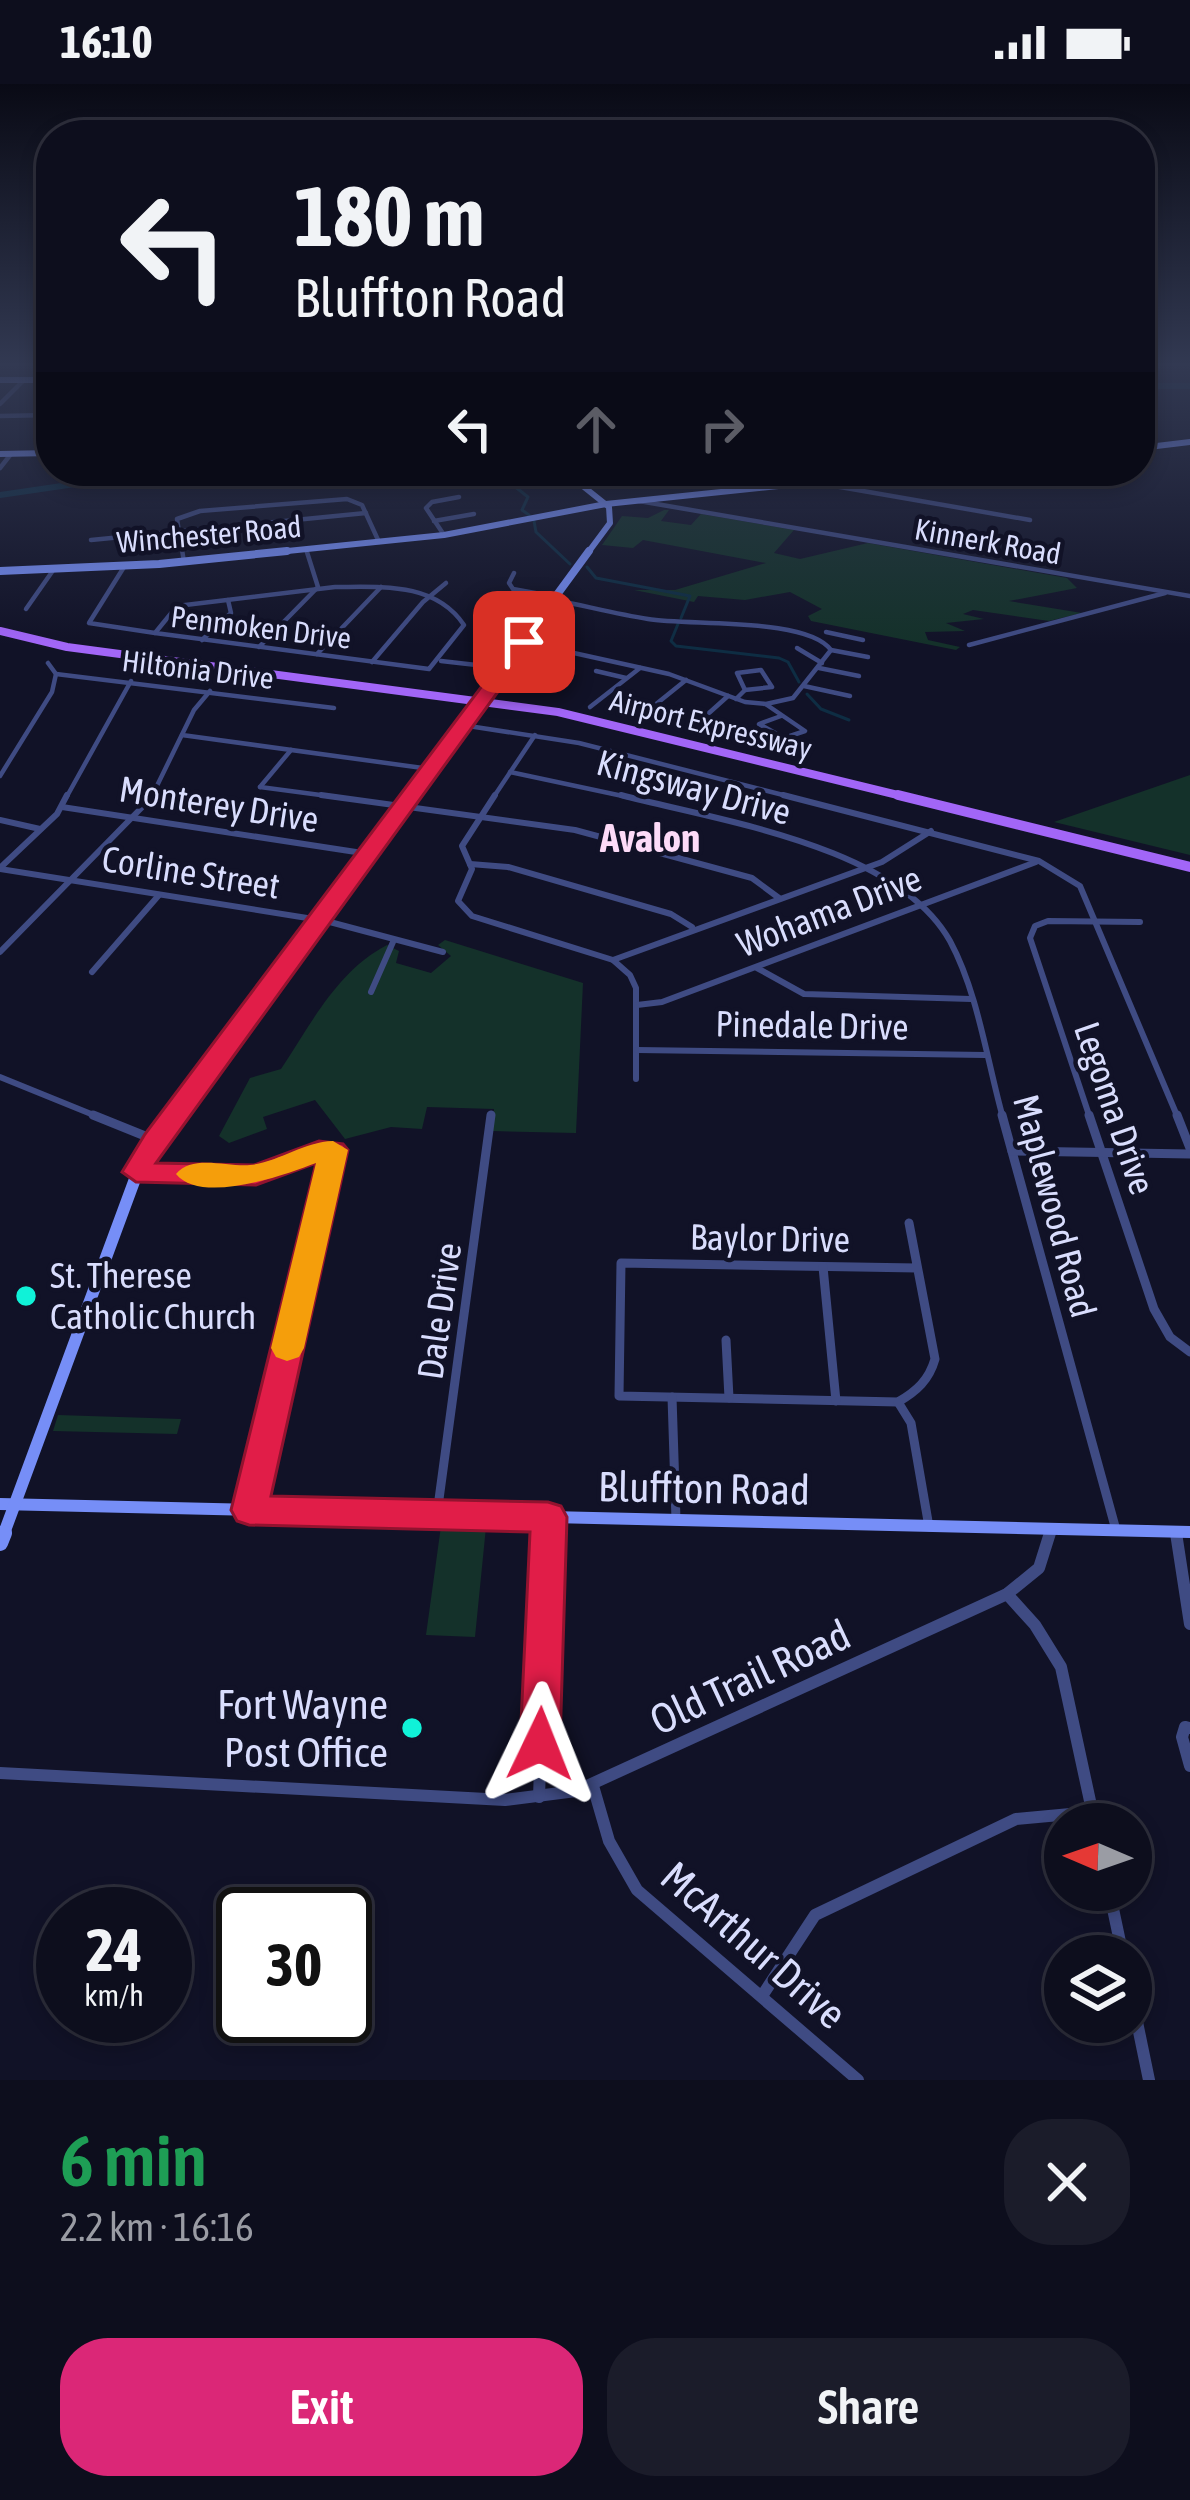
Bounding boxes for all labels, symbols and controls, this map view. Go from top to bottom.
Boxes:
text: 16:10 [60,16,153,68]
icon: left [96,168,252,324]
text: 180 m [294,168,484,264]
text: Bluffton Road [294,267,566,328]
icon: left [437,396,503,462]
icon: ahead [563,396,629,462]
icon: right [689,396,755,462]
street label: Winchester Road [115,509,303,559]
street label: Kinnerk Road [912,511,1064,571]
pin [473,591,575,693]
street label: Penmoken Drive [169,599,353,655]
icon: arrive [491,609,557,675]
street label: Hiltonia Drive [120,643,276,695]
street label: Airport Expressway [607,682,815,766]
street label: Kingsway Drive [592,741,796,833]
street label: Monterey Drive [116,768,322,840]
district label: Avalon [599,816,700,860]
street label: Corline Street [99,837,283,907]
street label: Wohama Drive [731,857,927,965]
street label: Pinedale Drive [715,1002,909,1048]
street label: Legoma Drive [1066,1016,1164,1200]
street label: Maplewood Road [1005,1090,1105,1322]
street label: Baylor Drive [690,1216,850,1260]
street label: Dale Drive [409,1240,469,1382]
place label: St. Therese Catholic Church [50,1254,256,1337]
marker: St. Therese Catholic Church [13,1283,39,1309]
street label: Bluffton Road [598,1462,810,1514]
street label: Old Trail Road [643,1610,857,1744]
place label: Fort Wayne Post Office [217,1680,388,1776]
position arrow [477,1681,603,1807]
marker: Fort Wayne Post Office [399,1715,425,1741]
north arrow [1044,1803,1152,1911]
map controls [1044,1803,1152,2043]
street label: McArthur Drive [652,1852,856,2038]
speed limit sign: 30 [216,1887,372,2043]
text: 24 [86,1915,142,1984]
button: layers [1044,1935,1152,2043]
text: km/h [84,1978,144,2012]
text: 6 min [60,2119,207,2201]
button: close [1004,2119,1130,2245]
text: 2.2 km · 16:16 [60,2205,253,2249]
button: Exit [60,2338,583,2476]
button: Share [607,2338,1130,2476]

